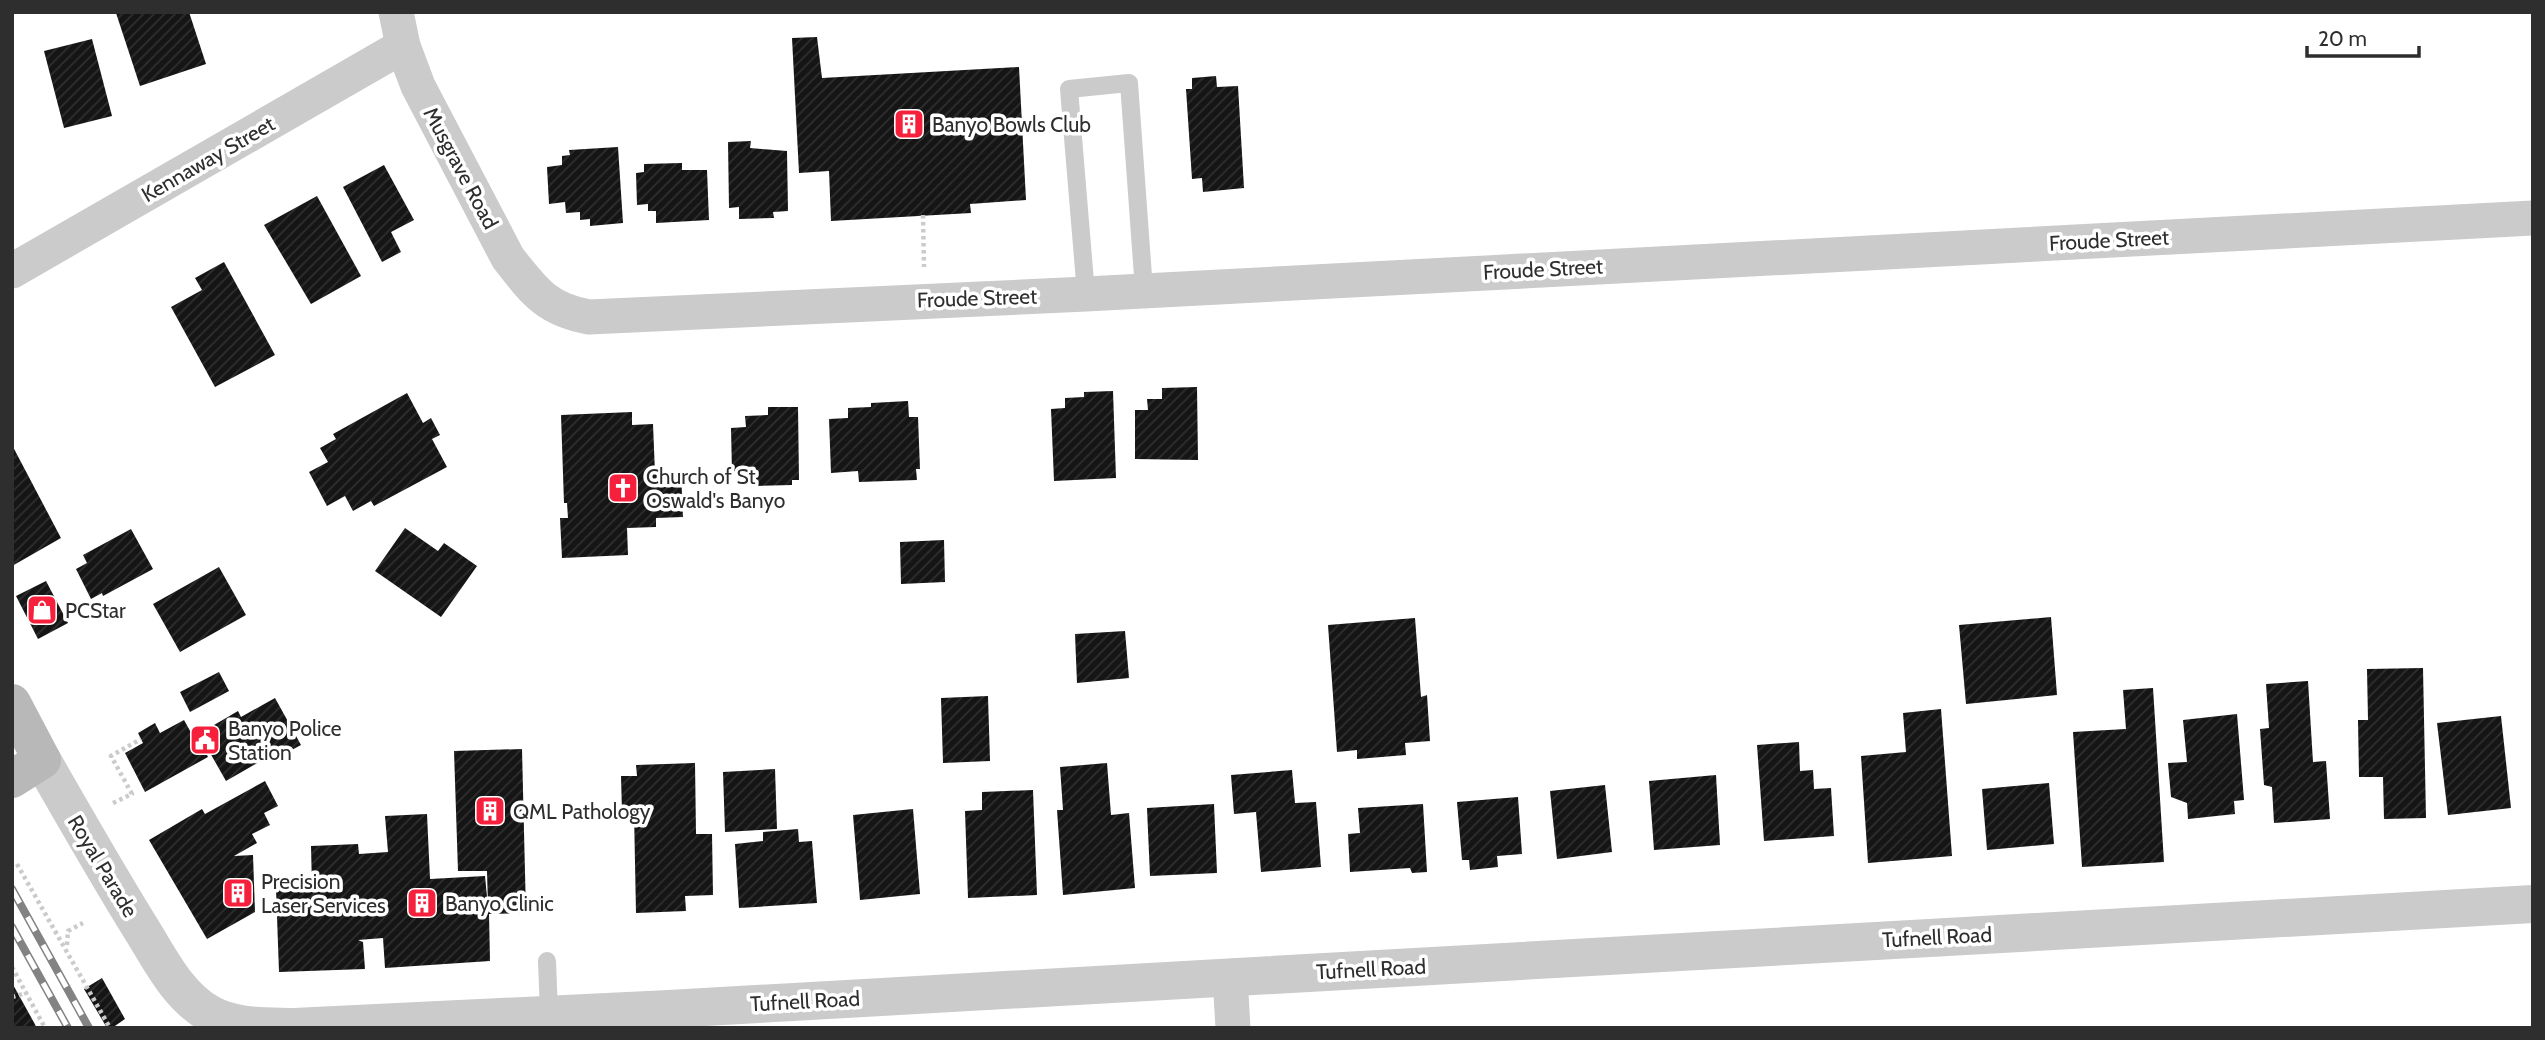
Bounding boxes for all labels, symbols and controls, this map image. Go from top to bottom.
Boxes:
scale bar [2307,14,2419,58]
text: 20 m [2318,26,2367,51]
street label: Musgrave Road [418,103,504,233]
building icon: Banyo Bowls Club [892,107,926,141]
street label: Kennaway Street [137,111,279,207]
place label: Banyo Bowls Club [932,112,1091,137]
street label: Froude Street [2048,224,2170,256]
street label: Froude Street [1482,253,1604,285]
street label: Froude Street [917,283,1037,313]
place label: Church of St Oswald's Banyo [646,464,785,513]
church icon: Church of St Oswald's Banyo [606,471,640,505]
shop icon: PCStar [25,593,59,627]
place label: PCStar [65,598,126,623]
place label: Banyo Police Station [228,716,342,765]
public building icon: Banyo Police Station [188,723,222,757]
building icon: QML Pathology [473,794,507,828]
place label: QML Pathology [513,799,651,824]
street label: Royal Parade [63,810,143,922]
place label: Precision Laser Services [261,869,386,918]
building icon: Precision Laser Services [221,876,255,910]
building icon: Banyo Clinic [405,886,439,920]
place label: Banyo Clinic [445,891,554,916]
street label: Tufnell Road [1881,922,1993,952]
street label: Tufnell Road [1315,954,1427,984]
street label: Tufnell Road [749,986,861,1016]

